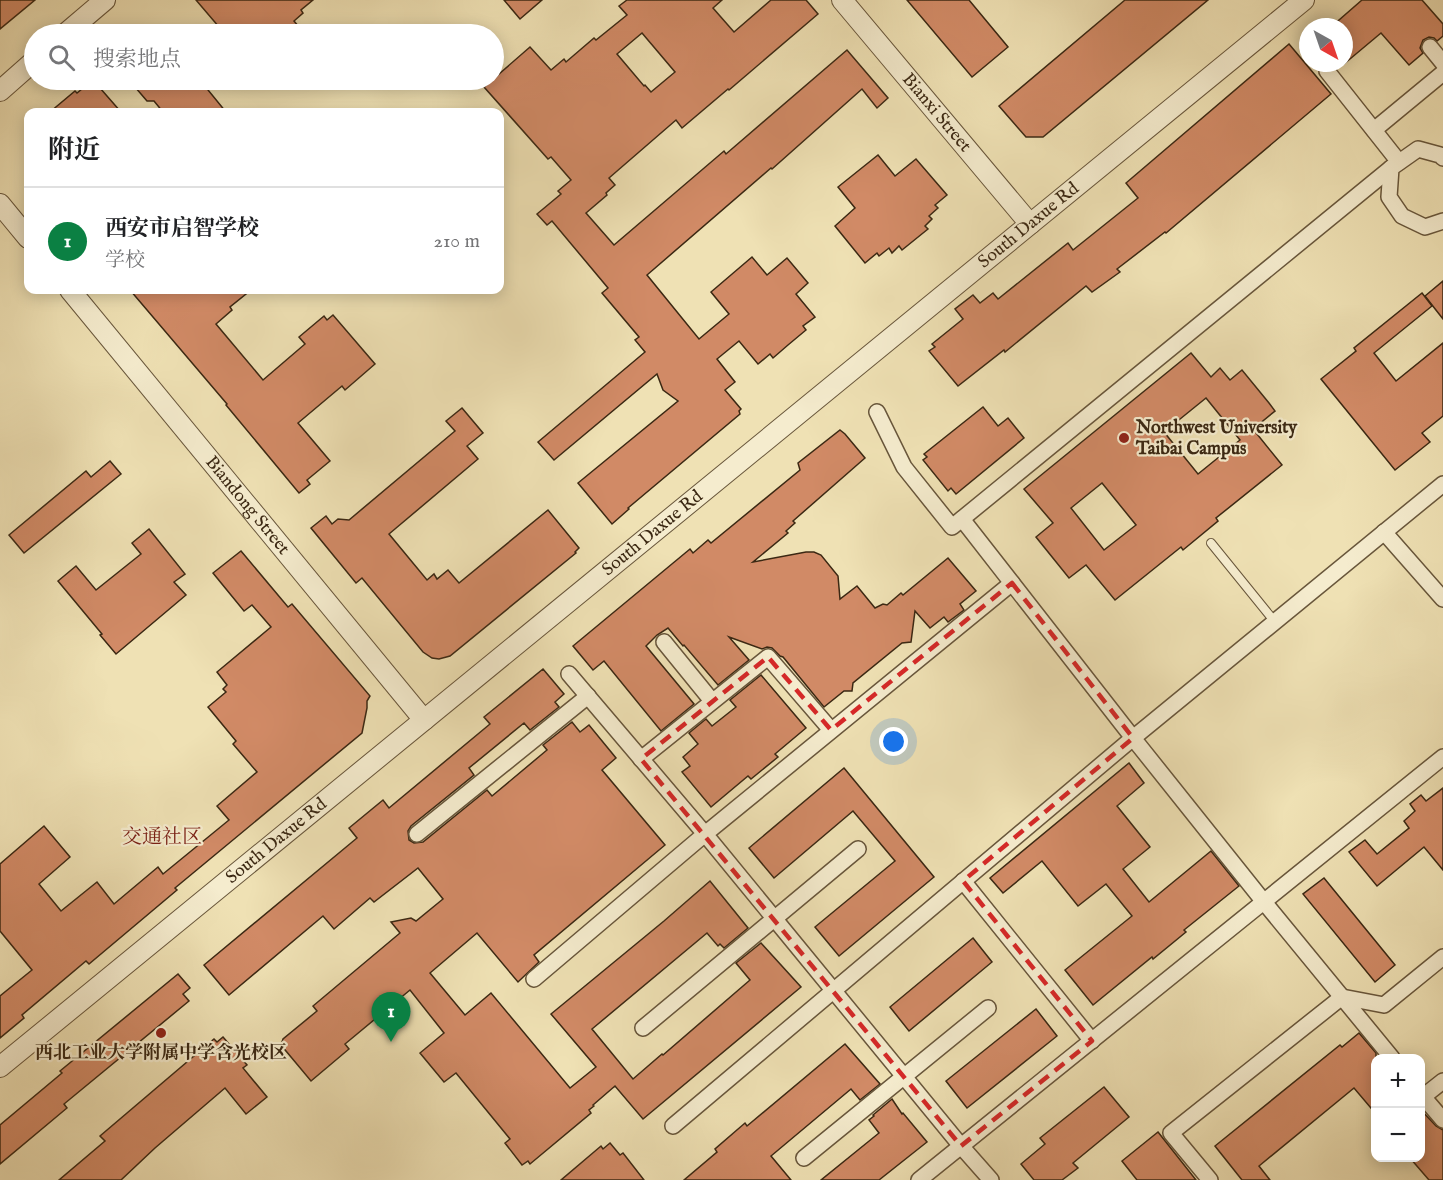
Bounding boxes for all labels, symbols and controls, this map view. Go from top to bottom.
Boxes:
north arrow [1299,18,1353,72]
search box [24,24,504,90]
icon: search [45,41,78,74]
text: 搜索地点 [93,46,181,74]
street label: Bianxi Street [897,68,976,157]
text: 附近 [48,134,100,167]
street label: South Daxue Rd [973,177,1084,273]
text: 西安市启智学校 [105,215,259,243]
text: 1 [64,229,71,254]
text: 210 m [434,229,480,254]
text: 学校 [105,248,145,273]
place label: Northwest University Taibai Campus [1135,417,1298,461]
marker: Northwest University Taibai Campus [1117,431,1131,445]
street label: Biandong Street [200,451,295,560]
street label: South Daxue Rd [597,485,708,581]
your location [879,727,908,756]
street label: South Daxue Rd [221,793,332,889]
district label: 交通社区 [122,825,202,850]
pin: 1 [372,992,410,1042]
marker: 西北工业大学附属中学含光校区 [154,1026,168,1040]
place label: 西北工业大学附属中学含光校区 [35,1042,287,1065]
map controls [1371,1054,1425,1162]
button: + [1371,1054,1425,1108]
button: − [1371,1108,1425,1162]

